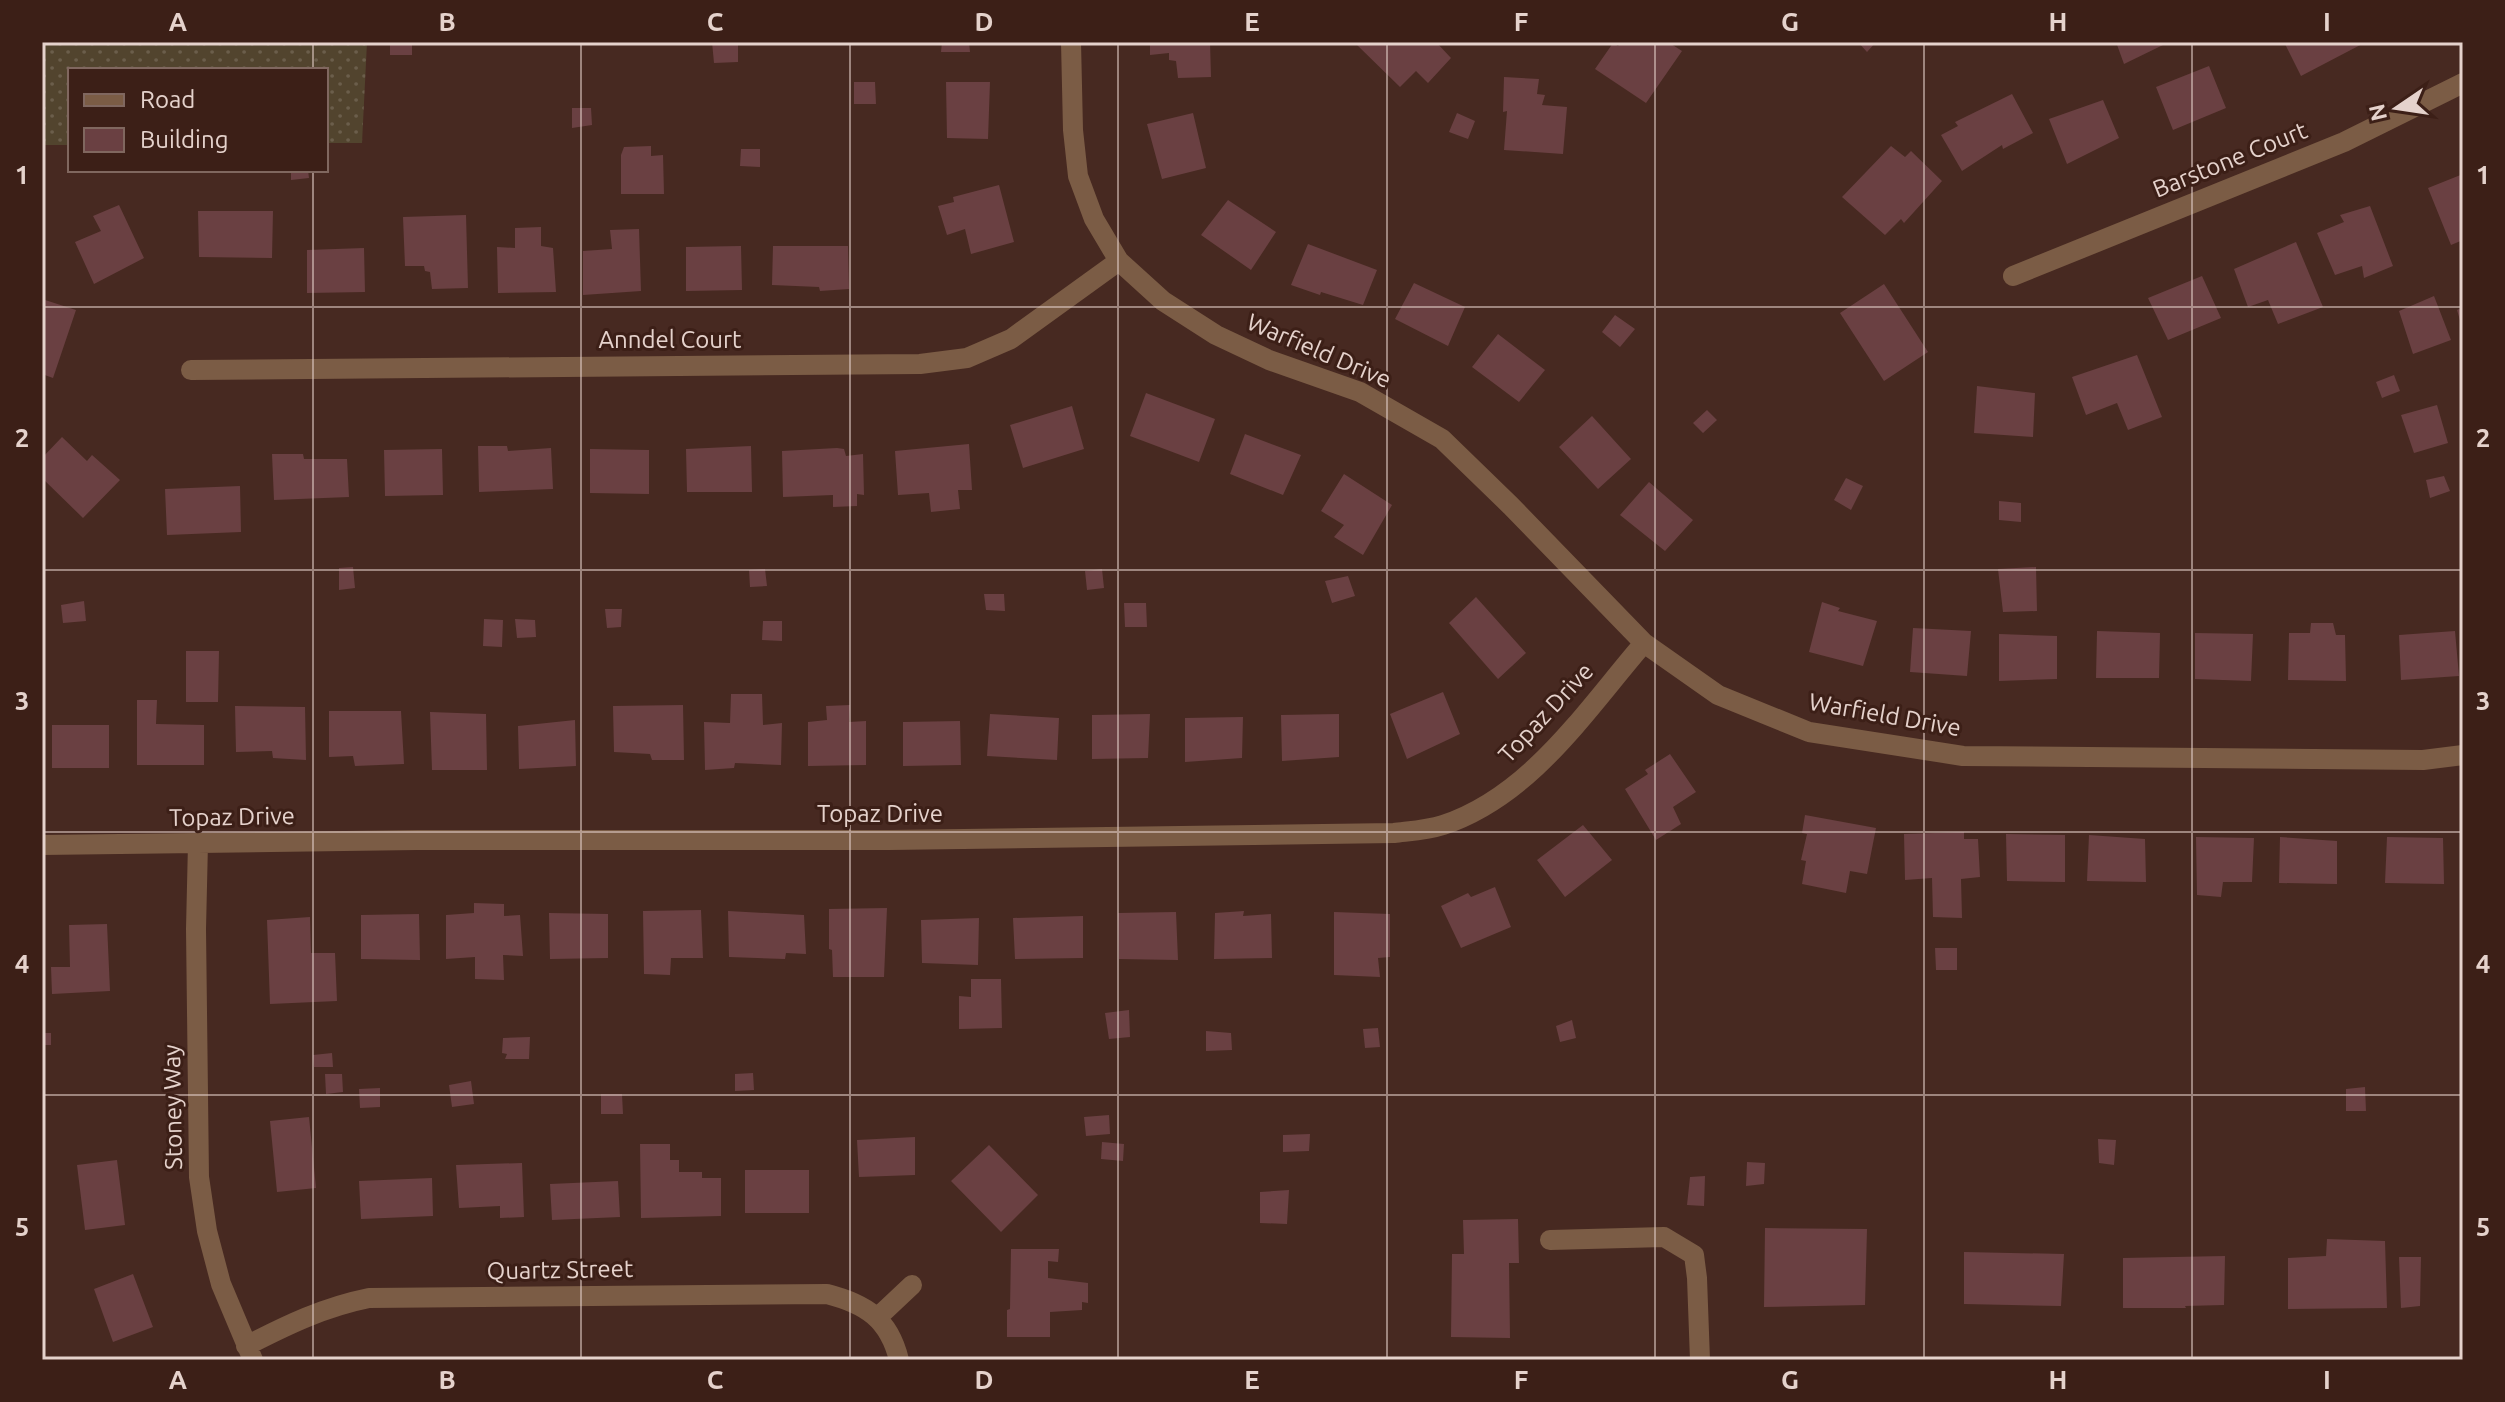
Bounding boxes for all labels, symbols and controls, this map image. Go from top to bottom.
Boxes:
text: A [169,7,188,36]
text: B [438,7,456,36]
text: C [707,7,724,36]
text: D [975,7,993,36]
text: E [1244,7,1260,36]
text: F [1514,7,1528,36]
text: G [1781,7,1799,36]
text: H [2049,7,2067,36]
text: I [2323,7,2331,36]
legend [68,68,328,172]
north arrow [2357,68,2437,148]
text: Road [140,86,195,113]
text: N [2363,102,2391,123]
street label: Barstone Court [2149,116,2311,203]
text: Building [140,126,228,153]
text: 1 [15,160,29,189]
text: 1 [2476,160,2490,189]
street label: Warfield Drive [1243,308,1395,393]
street label: Anndel Court [598,326,742,353]
text: 2 [15,423,29,452]
text: 2 [2476,423,2490,452]
street label: Topaz Drive [1493,657,1598,768]
text: 3 [15,686,29,715]
text: 3 [2476,686,2490,715]
street label: Warfield Drive [1807,688,1963,741]
street label: Topaz Drive [817,800,943,827]
street label: Topaz Drive [169,802,295,831]
text: 4 [15,949,29,978]
text: 4 [2476,949,2490,978]
street label: Stoney Way [158,1044,187,1170]
text: 5 [15,1212,29,1241]
text: 5 [2476,1212,2490,1241]
street label: Quartz Street [486,1255,634,1284]
text: A [169,1365,188,1394]
text: B [438,1365,456,1394]
text: C [707,1365,724,1394]
text: D [975,1365,993,1394]
text: E [1244,1365,1260,1394]
text: F [1514,1365,1528,1394]
text: G [1781,1365,1799,1394]
text: H [2049,1365,2067,1394]
text: I [2323,1365,2331,1394]

